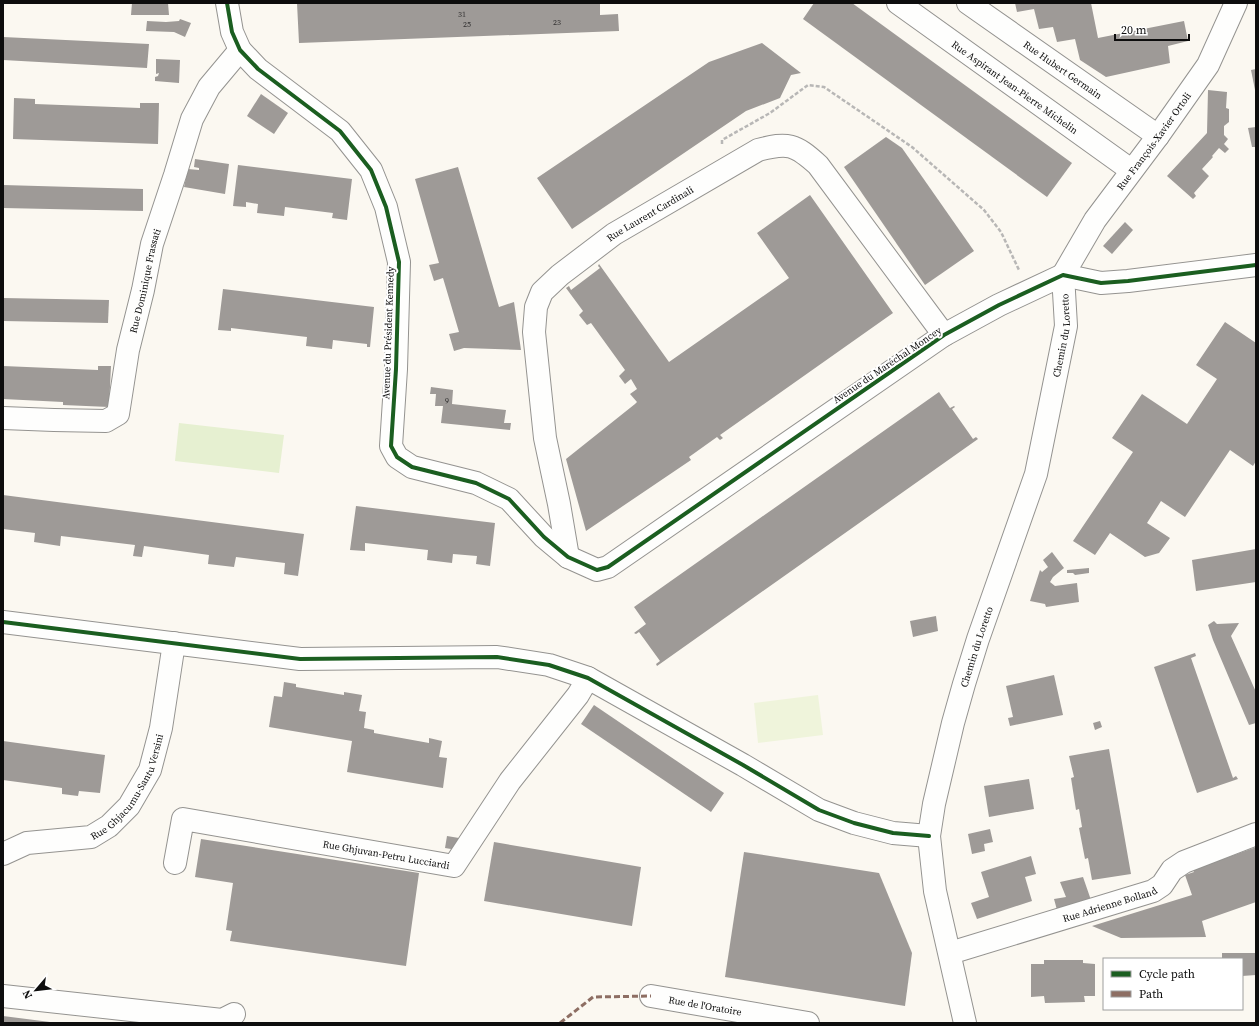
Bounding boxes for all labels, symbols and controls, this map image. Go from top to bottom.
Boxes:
house number: 31 [458,9,466,20]
scale bar [1115,16,1189,42]
house number: 23 [553,17,561,28]
house number: 25 [463,19,471,30]
text: 20 m [1121,22,1147,38]
street label: Rue Aspirant Jean-Pierre Michelin [949,37,1081,137]
street label: Rue Hubert Germain [1021,37,1105,102]
street label: Rue François-Xavier Ortoli [1113,89,1194,192]
street label: Rue Laurent Cardinali [604,183,696,244]
street label: Rue Dominique Frassati [126,227,163,334]
street label: Avenue du Président Kennedy [379,265,397,400]
street label: Chemin du Loretto [1049,293,1073,378]
street label: Avenue du Maréchal Moncey [830,323,945,406]
house number: 9 [445,395,449,406]
street label: Chemin du Loretto [957,604,996,689]
street label: Rue Ghjacumu-Santu Versini [88,732,166,842]
street label: Rue Ghjuvan-Petru Lucciardi [322,837,451,872]
street label: Rue Adrienne Bolland [1061,883,1160,925]
legend [1103,958,1243,1010]
text: Cycle path [1139,966,1195,982]
north arrow [16,970,56,1010]
text: Path [1139,986,1163,1002]
text: N [19,987,36,1002]
street label: Rue de l'Oratoire [667,993,743,1018]

